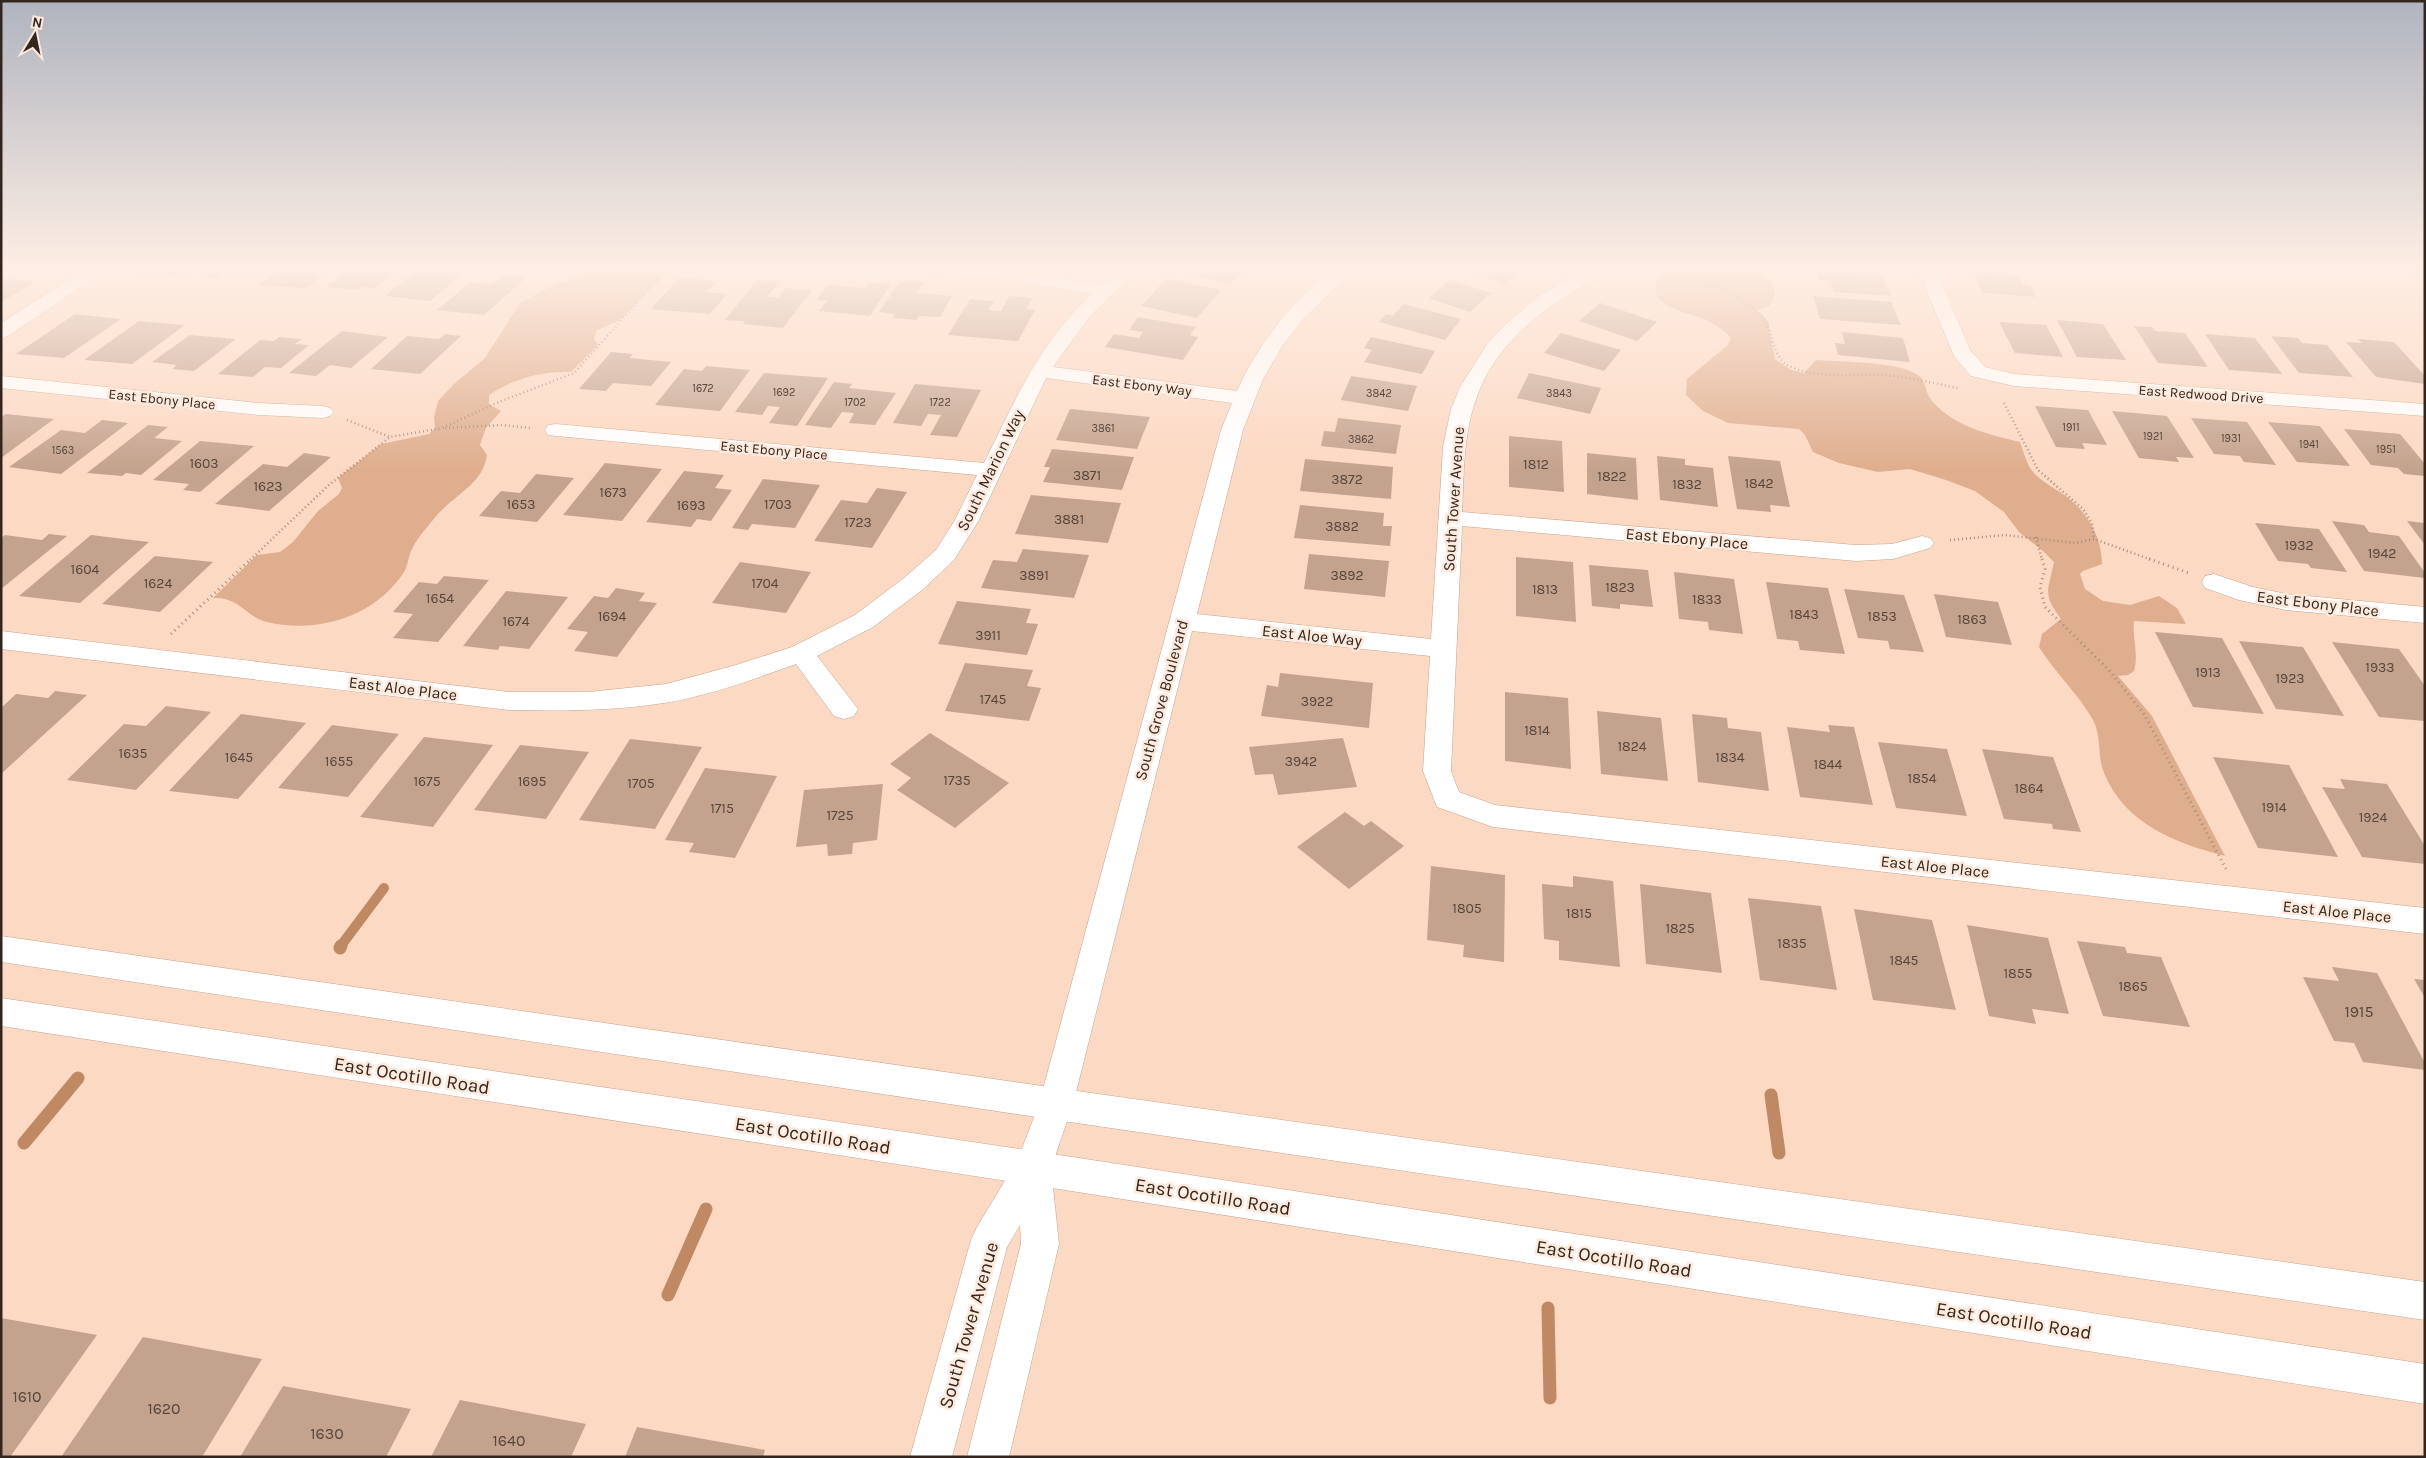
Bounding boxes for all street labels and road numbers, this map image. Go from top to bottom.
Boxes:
street label: East Ebony Way [1091,371,1193,400]
street label: East Redwood Drive [2138,382,2264,407]
street label: East Ebony Place [108,385,216,414]
street label: South Marion Way [953,406,1028,534]
street label: South Tower Avenue [1439,426,1468,572]
street label: East Ebony Place [720,437,828,464]
street label: East Ebony Place [1625,524,1749,553]
street label: East Ebony Place [2256,587,2380,620]
street label: South Grove Boulevard [1131,618,1192,783]
street label: East Aloe Way [1261,621,1363,650]
street label: East Aloe Place [348,672,458,705]
street label: East Aloe Place [1880,851,1990,882]
street label: East Aloe Place [2282,896,2392,927]
street label: East Ocotillo Road [332,1053,491,1099]
street label: East Ocotillo Road [733,1113,892,1159]
street label: East Ocotillo Road [1133,1174,1292,1220]
street label: East Ocotillo Road [1534,1236,1693,1282]
street label: South Tower Avenue [935,1239,1003,1411]
street label: East Ocotillo Road [1934,1298,2093,1344]

